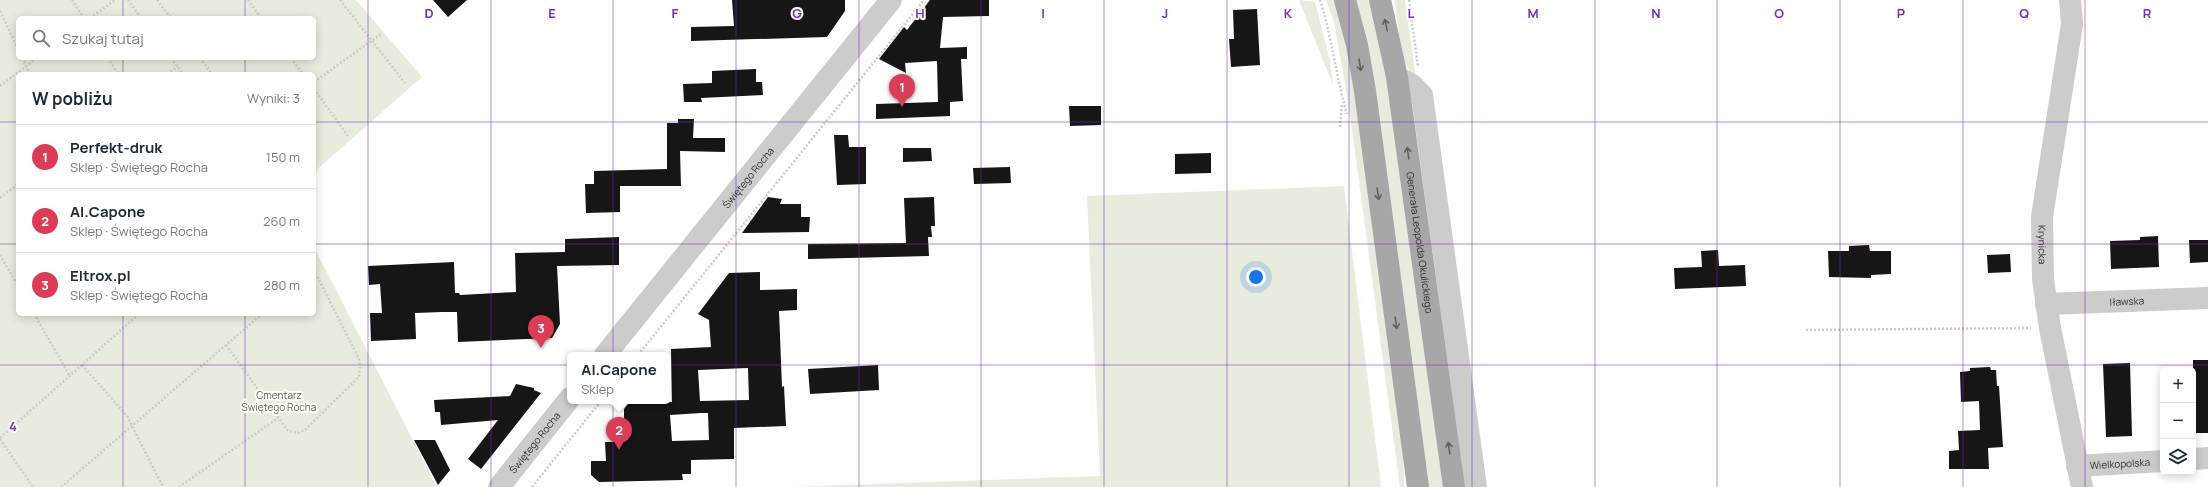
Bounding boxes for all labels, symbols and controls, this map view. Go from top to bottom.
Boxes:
text: D [424,4,434,22]
text: E [548,4,556,22]
text: F [672,4,679,22]
text: G [792,4,802,22]
text: H [915,4,925,22]
text: I [1041,4,1045,22]
text: J [1162,4,1168,22]
text: K [1284,4,1293,22]
text: L [1408,4,1415,22]
text: M [1527,4,1539,22]
text: N [1651,4,1661,22]
text: O [1774,4,1784,22]
text: P [1897,4,1905,22]
text: Q [2019,4,2029,22]
text: R [2143,4,2152,22]
search box [16,16,316,60]
one-way arrow [1382,19,1390,32]
icon: search [30,27,52,49]
text: Szukaj tutaj [62,28,144,49]
one-way arrow [1356,58,1364,71]
pin: 1 [889,74,915,107]
text: W pobliżu [32,87,113,110]
text: Wyniki: 3 [247,89,300,107]
text: Perfekt-druk [70,137,162,158]
street label: Świętego Rocha [719,144,777,211]
one-way arrow [1404,147,1412,160]
text: 1 [42,148,48,166]
text: 150 m [266,148,300,166]
text: Sklep · Świętego Rocha [70,158,208,176]
street label: Generała Leopolda Okulickiego [1403,171,1437,314]
one-way arrow [1374,187,1382,200]
text: Al.Capone [70,201,145,222]
text: 2 [41,212,49,230]
text: 260 m [263,212,300,230]
text: Sklep · Świętego Rocha [70,222,208,240]
street label: Krynicka [2035,225,2050,264]
text: Eltrox.pl [70,265,131,286]
your location [1246,267,1266,287]
text: 3 [41,276,49,294]
text: 280 m [263,276,300,294]
text: Sklep · Świętego Rocha [70,286,208,304]
street label: Iławska [2109,293,2144,309]
pin: 3 [528,315,554,348]
one-way arrow [1392,316,1400,329]
popup [567,352,671,404]
text: Al.Capone [581,359,657,380]
map controls [2160,367,2196,475]
button: + [2160,367,2196,403]
text: Sklep [581,380,614,398]
park label: Cmentarz Świętego Rocha [242,388,316,414]
button: − [2160,403,2196,439]
street label: Świętego Rocha [506,409,563,476]
text: 4 [9,417,17,435]
pin: 2 [606,417,632,450]
button: layers [2160,439,2196,475]
one-way arrow [1445,442,1453,455]
street label: Wielkopolska [2089,455,2151,472]

